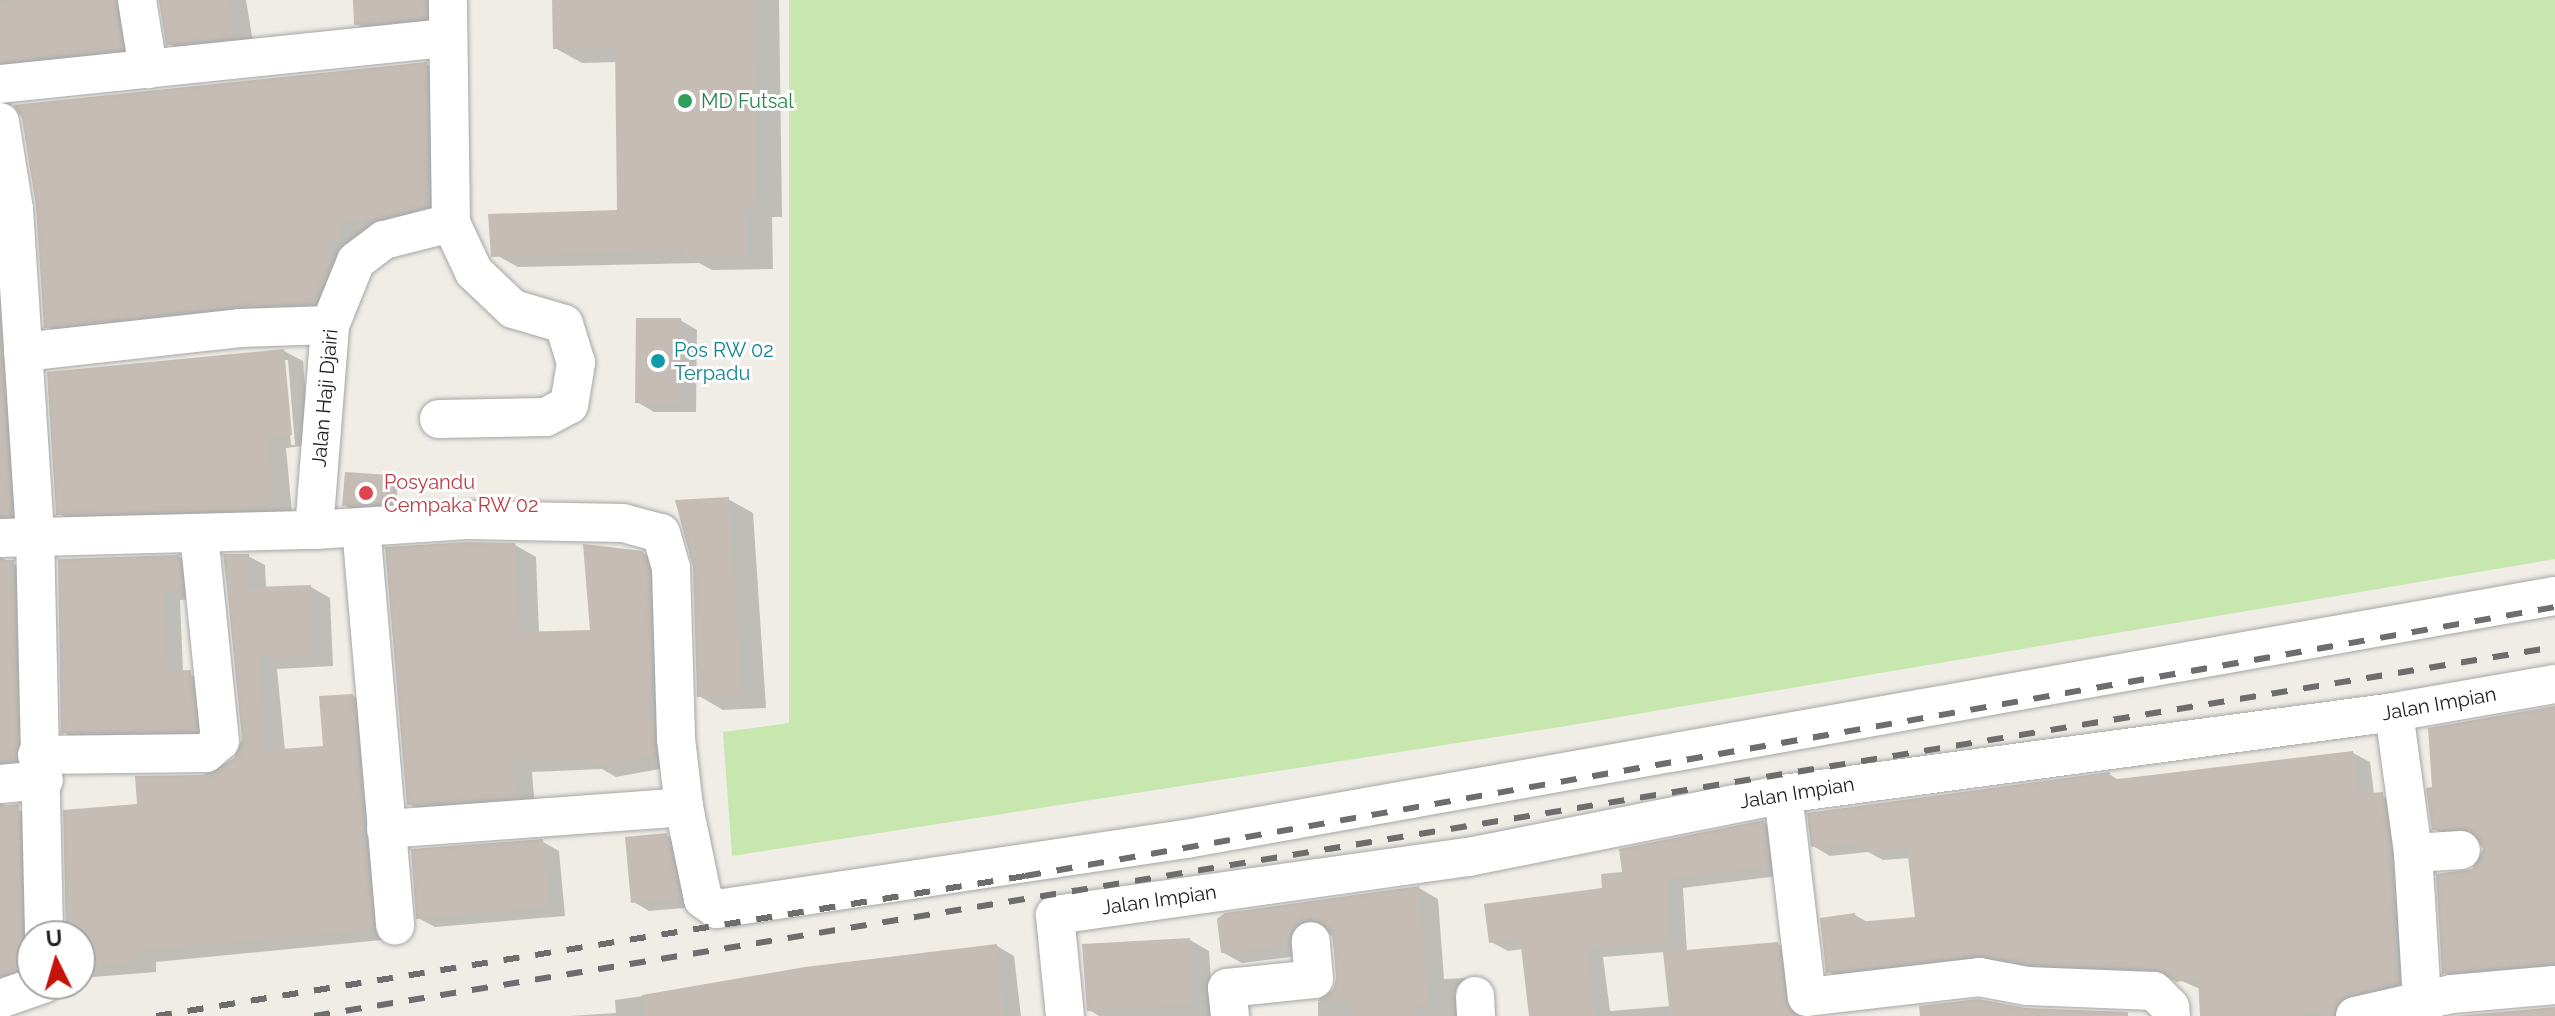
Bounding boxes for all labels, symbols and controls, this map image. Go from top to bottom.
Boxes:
place label: MD Futsal [701,89,794,113]
marker: MD Futsal [676,92,694,110]
street label: Jalan Haji Djairi [307,328,343,468]
place label: Pos RW 02 Terpadu [674,338,774,385]
marker: Pos RW 02 Terpadu [649,352,667,370]
place label: Posyandu Cempaka RW 02 [384,470,539,517]
marker: Posyandu Cempaka RW 02 [355,482,377,504]
street label: Jalan Impian [2380,682,2498,726]
street label: Jalan Impian [1738,772,1856,814]
street label: Jalan Impian [1100,880,1218,920]
north arrow [16,920,96,1000]
text: U [45,924,63,952]

